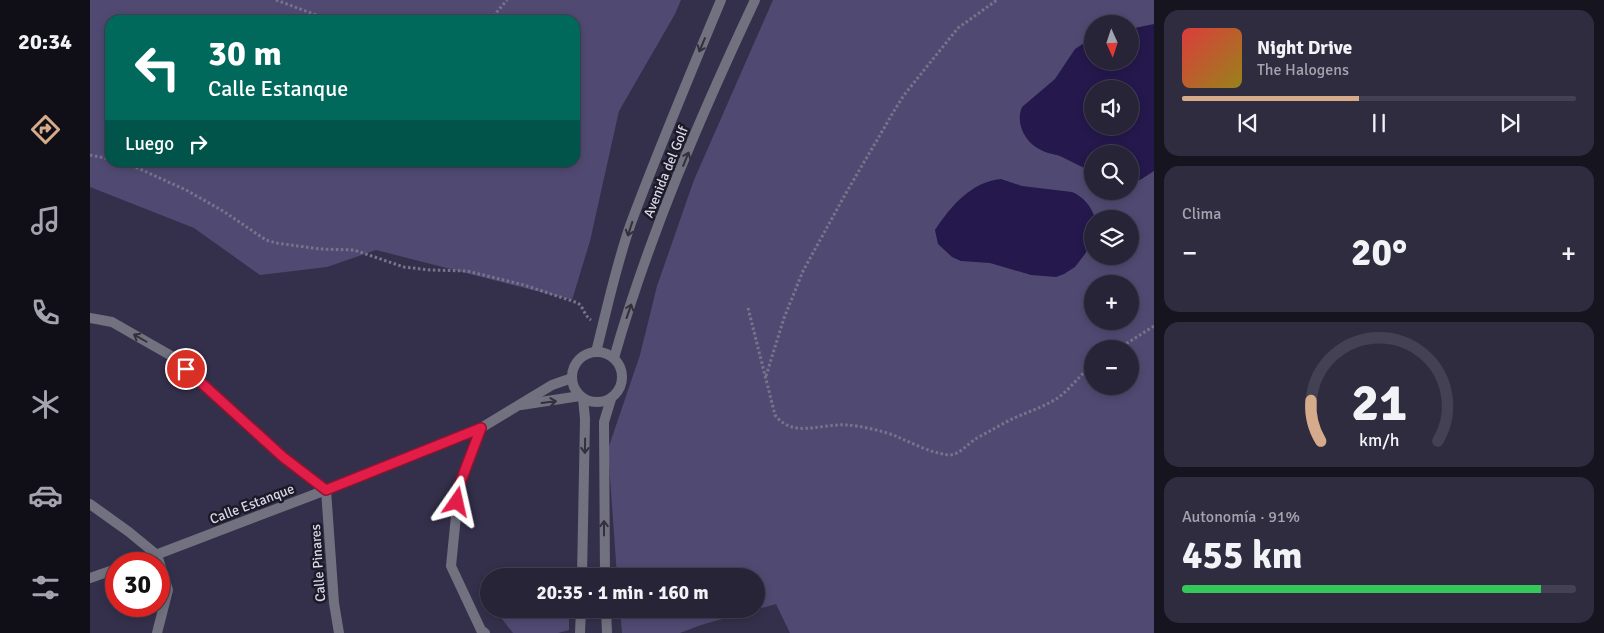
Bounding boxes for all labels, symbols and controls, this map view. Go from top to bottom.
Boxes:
north arrow [1084,15,1139,70]
map controls [1084,15,1139,395]
text: 20:34 [18,28,72,55]
text: 30 m [208,32,282,75]
icon: left [125,35,190,100]
text: Night Drive [1257,36,1352,60]
one-way arrow [697,37,707,52]
text: The Halogens [1257,60,1349,80]
text: Calle Estanque [208,75,348,102]
button: sound [1084,80,1139,135]
icon: previous [1234,109,1262,137]
icon: pause [1365,109,1393,137]
icon: next [1496,109,1524,137]
icon: directions [28,112,63,147]
street label: Avenida del Golf [640,123,693,220]
icon: right [184,130,212,158]
text: Luego [125,132,174,156]
button: search [1084,145,1139,200]
one-way arrow [681,152,691,167]
icon: music [28,203,63,238]
text: Clima [1182,204,1221,224]
button: layers [1084,210,1139,265]
one-way arrow [624,220,634,236]
text: 20° [1351,229,1407,276]
text: − [1182,236,1197,270]
text: + [1561,236,1576,270]
button: + [1084,275,1139,330]
icon: phone [28,295,63,330]
one-way arrow [625,304,634,320]
one-way arrow [133,333,148,343]
button: − [1084,340,1139,395]
pin [165,348,207,390]
icon: arrive [172,355,200,383]
text: 21 [1351,371,1407,435]
icon: climate [28,387,63,422]
one-way arrow [541,397,557,407]
text: km/h [1359,429,1399,451]
one-way arrow [580,438,589,454]
position arrow [430,475,482,527]
icon: car [28,478,63,513]
street label: Calle Estanque [207,480,297,528]
text: Autonomía · 91% [1182,507,1300,527]
one-way arrow [599,520,609,536]
street label: Calle Pinares [307,524,329,602]
text: 455 km [1182,532,1303,579]
speed limit sign: 30 [105,552,170,617]
icon: filters [28,570,63,605]
text: 20:35 · 1 min · 160 m [536,581,709,605]

